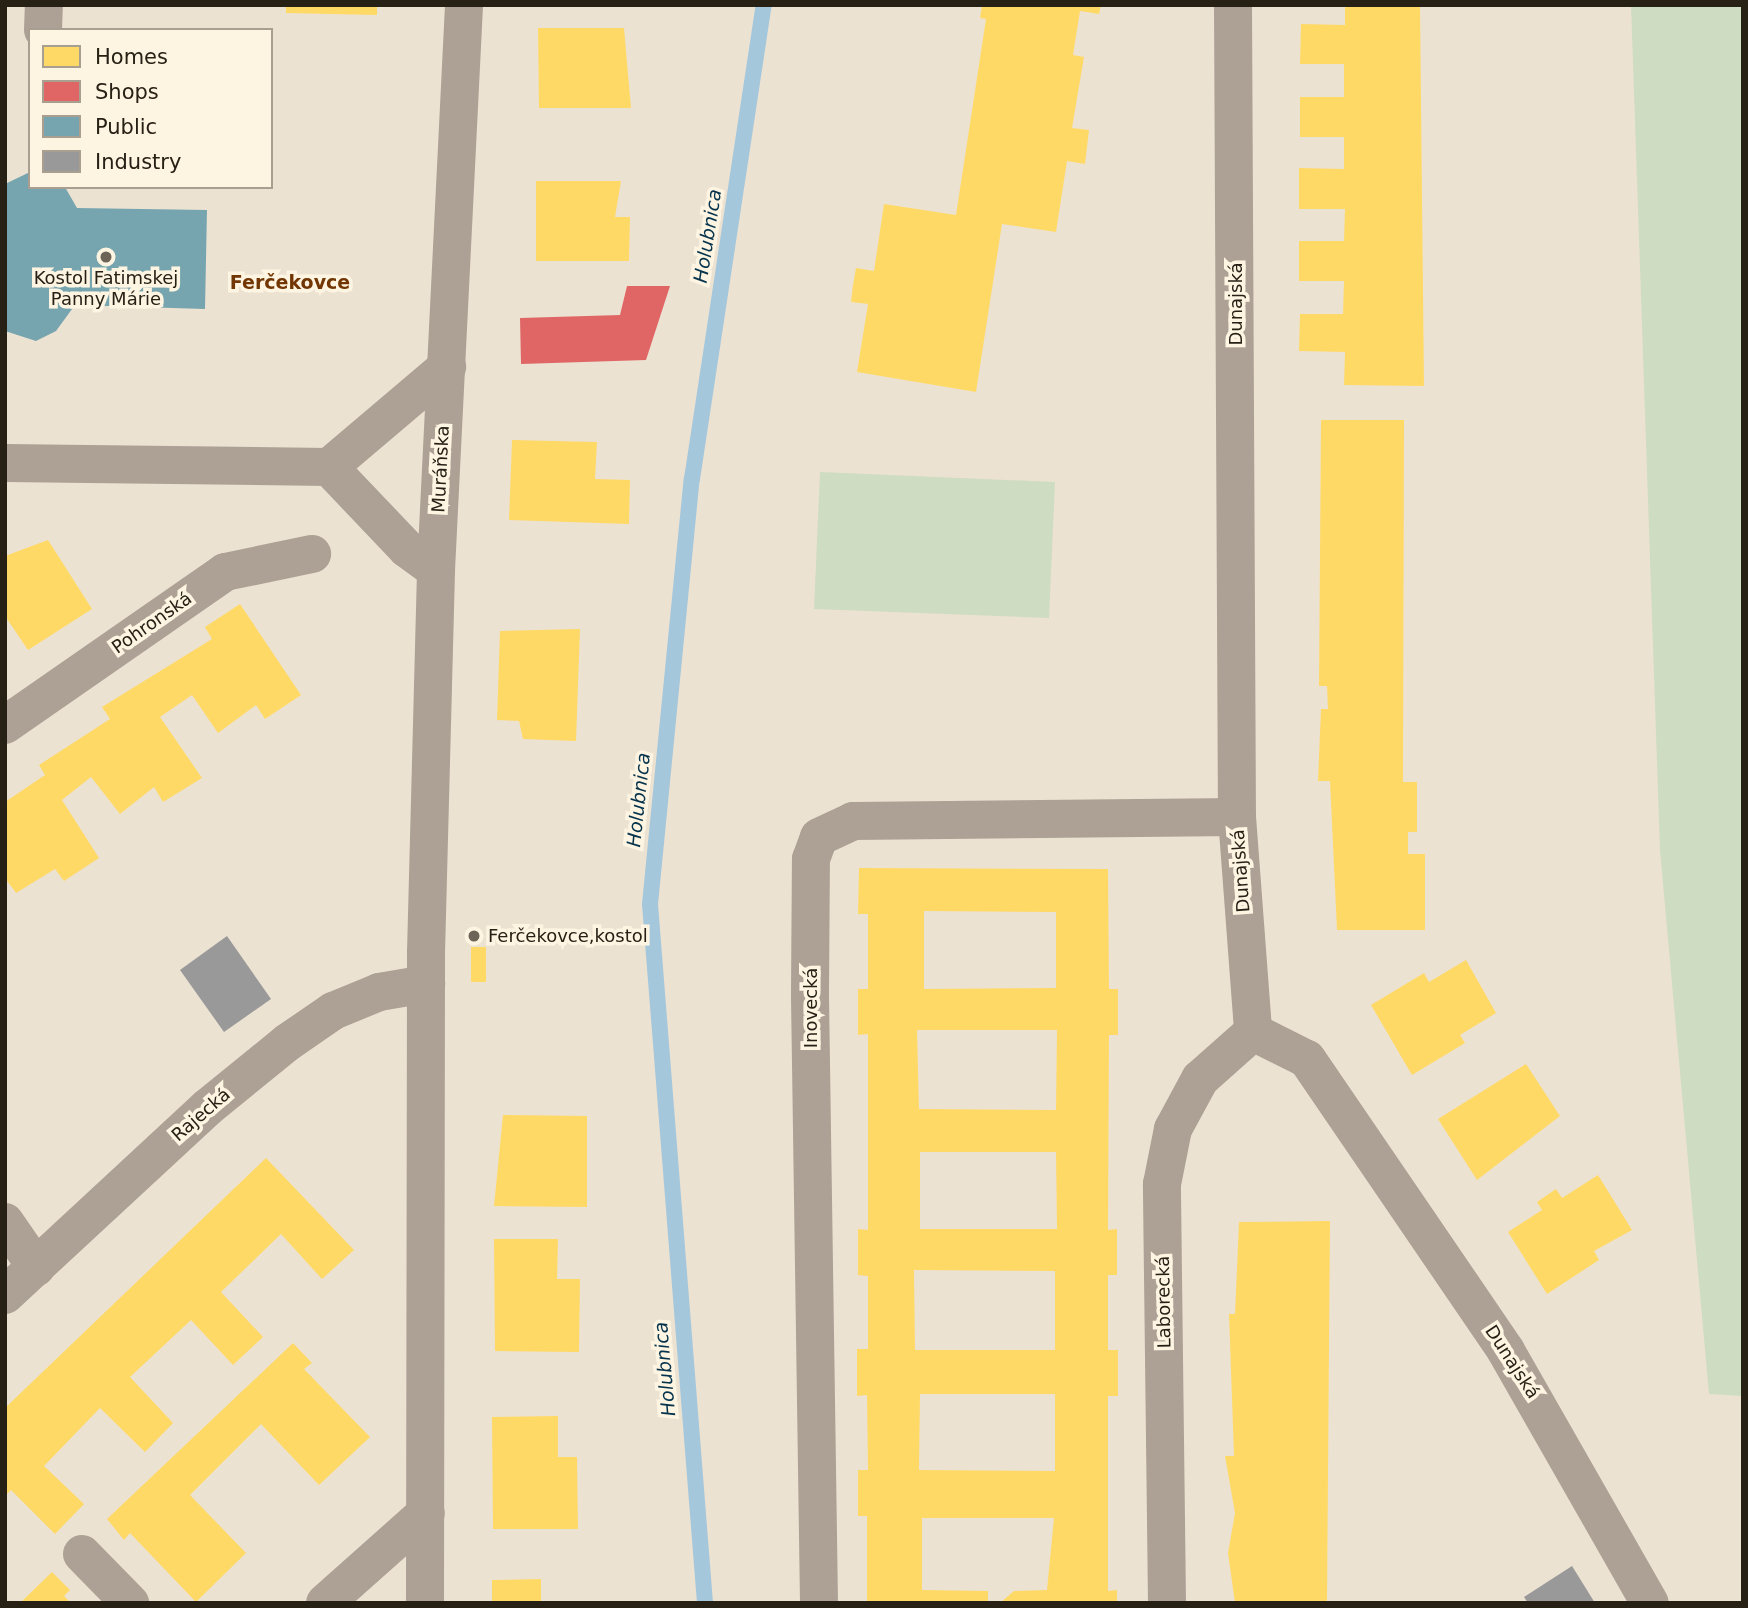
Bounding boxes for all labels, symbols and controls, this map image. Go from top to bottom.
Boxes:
legend [28,28,273,189]
text: Homes [95,45,168,69]
text: Shops [95,80,159,104]
text: Public [95,115,157,139]
text: Industry [95,150,181,174]
water label: Holubnica [689,187,727,285]
marker: Kostol Fatimskej Panny Márie [98,249,114,265]
street label: Dunajská [1225,262,1247,346]
place label: Kostol Fatimskej Panny Márie [34,268,178,310]
district label: Ferčekovce [230,272,350,294]
street label: Muráňska [428,425,454,513]
street label: Pohronská [108,588,196,658]
water label: Holubnica [623,752,655,848]
street label: Dunajská [1227,829,1255,913]
place label: Ferčekovce,kostol [488,925,648,947]
marker: Ferčekovce,kostol [466,928,482,944]
street label: Inovecká [800,968,822,1048]
street label: Rajecká [167,1084,235,1146]
street label: Laborecká [1152,1256,1176,1348]
water label: Holubnica [650,1321,680,1417]
street label: Dunajská [1480,1321,1544,1403]

